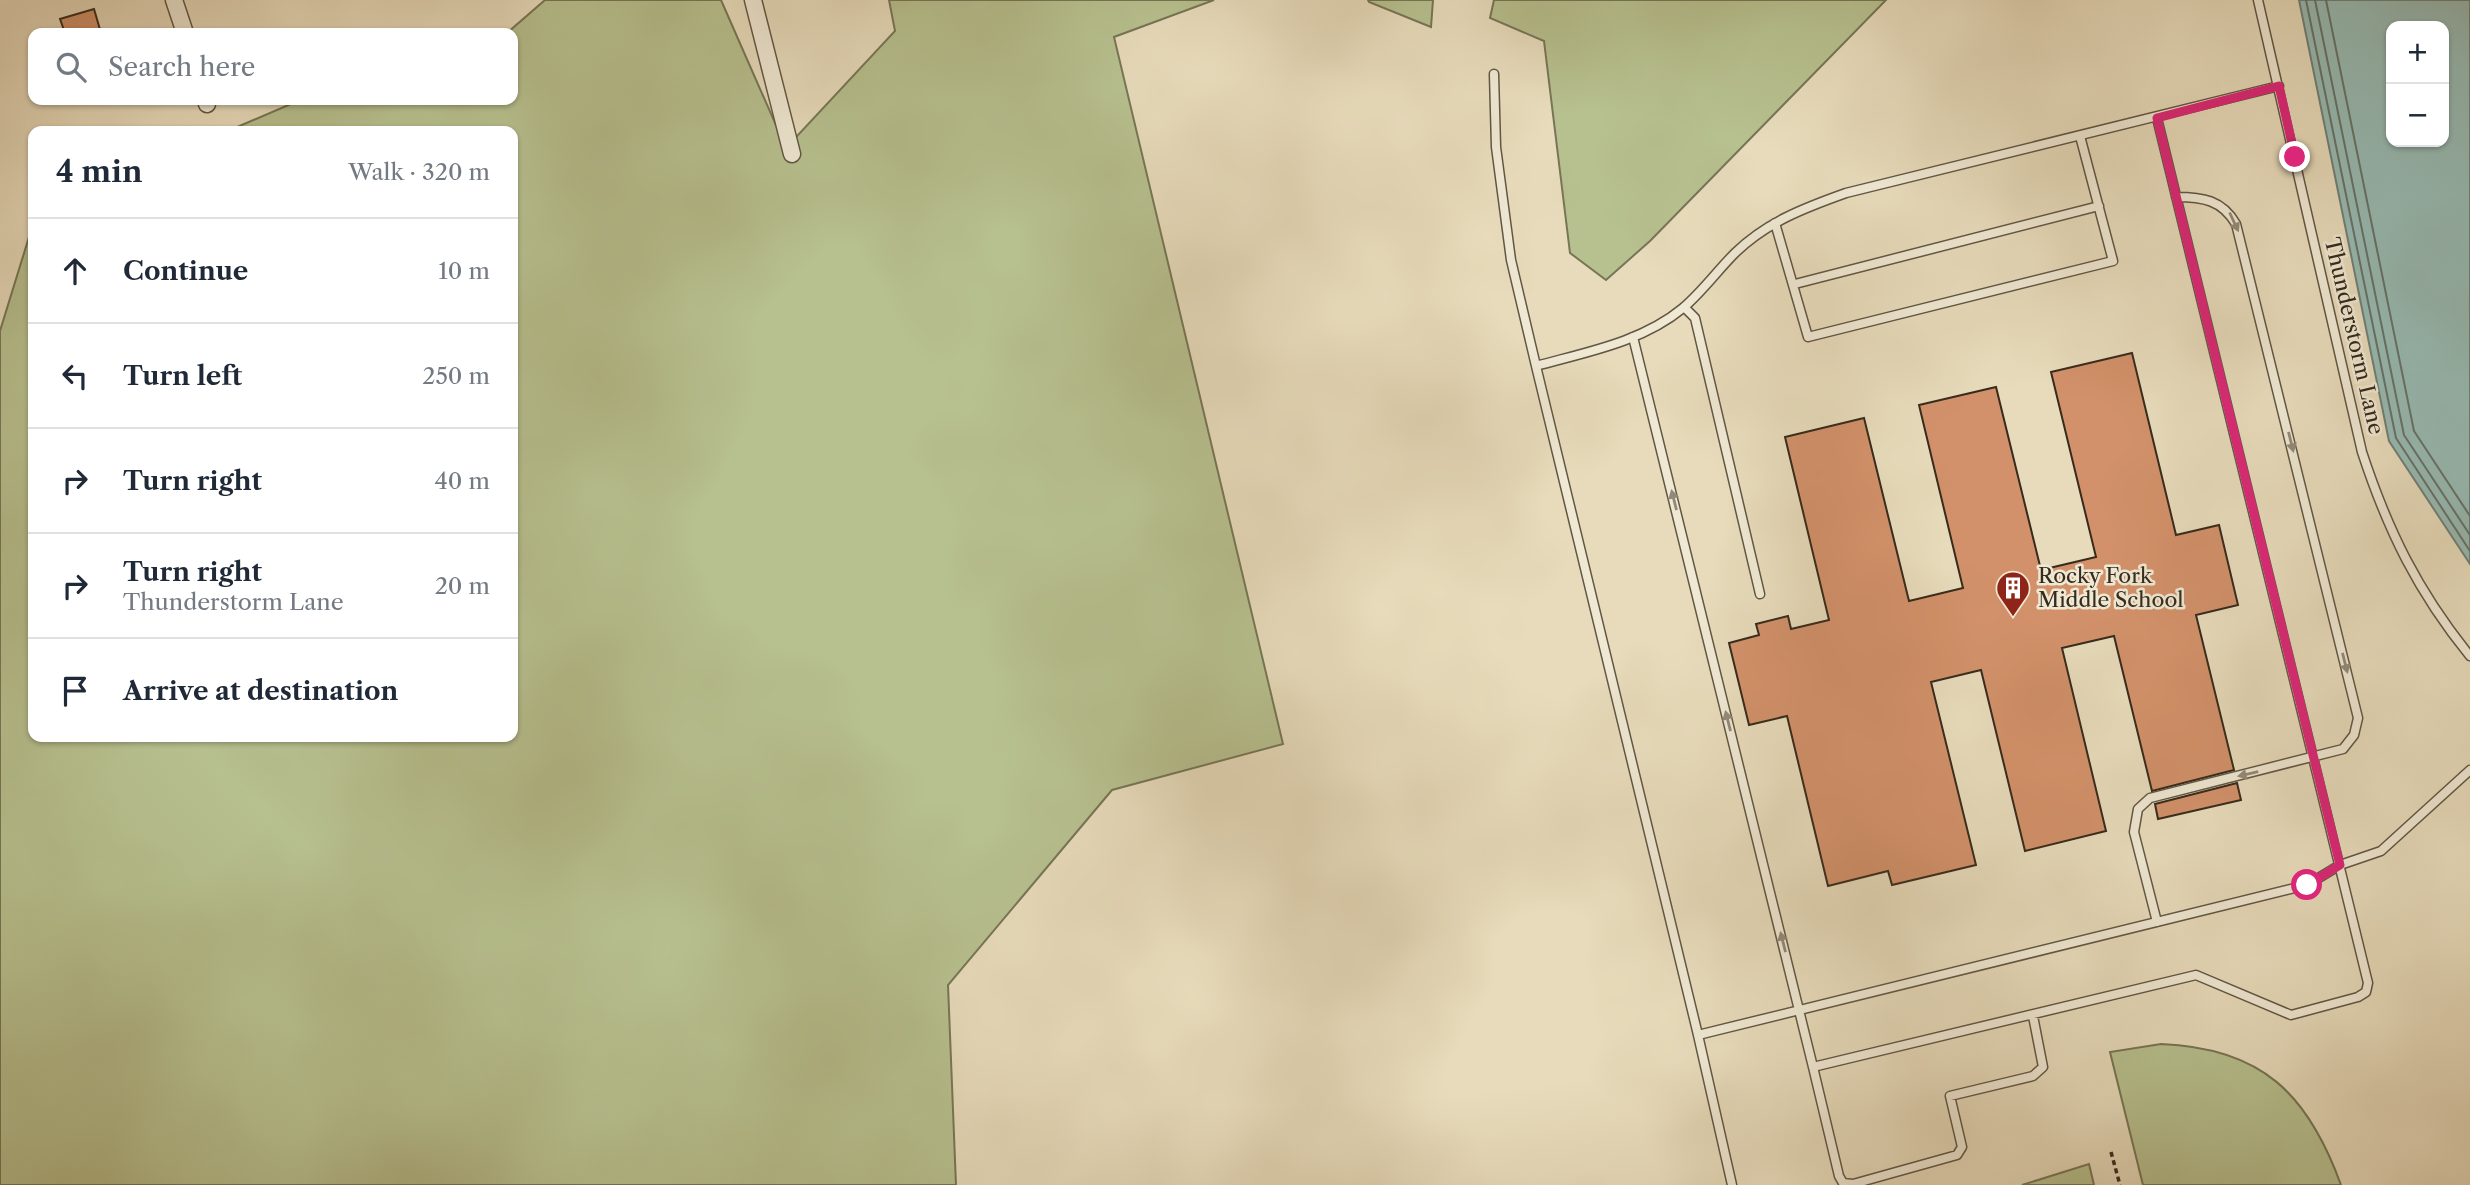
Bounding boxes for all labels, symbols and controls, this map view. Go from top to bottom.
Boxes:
map controls [2386,21,2449,147]
button: + [2386,21,2449,84]
search box [28,28,518,105]
icon: search [52,48,90,86]
text: Search here [108,51,255,83]
button: − [2386,84,2449,147]
route end [2279,141,2310,172]
text: 4 min [56,153,142,190]
text: Walk · 320 m [348,158,490,186]
one-way arrow [2228,212,2240,232]
street label: Thunderstorm Lane [2320,235,2389,437]
icon: ahead [56,252,94,290]
text: Continue [123,255,248,287]
text: 10 m [438,257,490,285]
icon: left [56,357,94,395]
text: Turn left [123,360,242,392]
text: 250 m [422,362,490,390]
one-way arrow [2285,431,2296,453]
icon: right [56,462,94,500]
text: Turn right [123,465,262,497]
text: 40 m [435,467,490,495]
one-way arrow [1668,489,1679,511]
text: Turn right [123,556,262,588]
place label: Rocky Fork Middle School [2038,563,2184,612]
icon: right [56,567,94,605]
building icon: Rocky Fork Middle School [1994,569,2032,618]
text: 20 m [435,572,490,600]
text: Thunderstorm Lane [123,588,344,616]
one-way arrow [2339,652,2350,674]
icon: arrive [56,672,94,710]
text: Arrive at destination [123,675,398,707]
one-way arrow [1722,710,1733,732]
one-way arrow [2237,769,2259,780]
route start [2291,869,2322,900]
one-way arrow [1777,931,1788,953]

